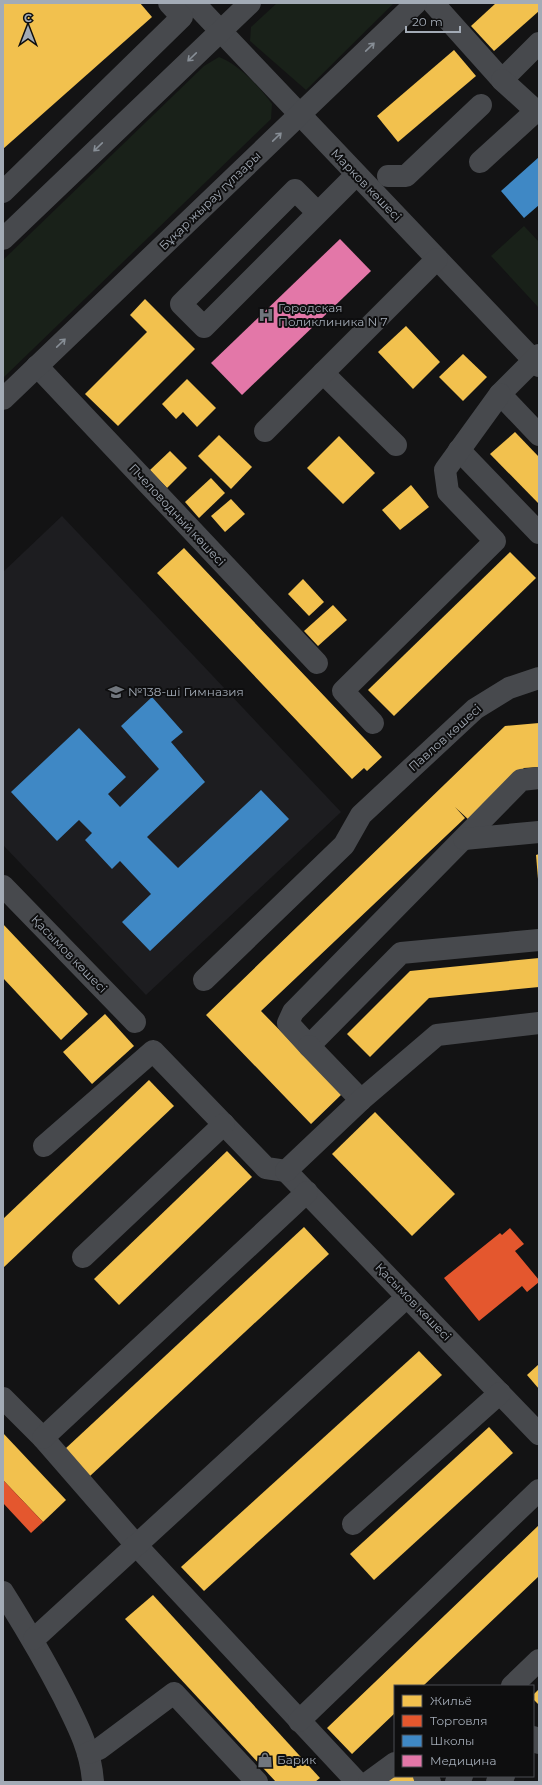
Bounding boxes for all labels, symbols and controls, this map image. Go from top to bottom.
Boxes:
north arrow [8,8,48,48]
scale bar [406,8,460,34]
text: С [24,11,32,25]
text: 20 m [412,14,443,29]
one-way arrow [365,42,375,52]
one-way arrow [187,53,197,62]
one-way arrow [272,132,282,142]
one-way arrow [93,143,104,152]
street label: Марков көшесі [328,145,405,224]
street label: Бұқар жырау гүлзары [156,148,264,253]
place label: Городская Поликлиника N 7 [278,300,387,329]
hospital icon: Городская Поликлиника N 7 [257,306,275,324]
one-way arrow [56,338,66,348]
street label: Пчеловодный көшесі [126,460,229,569]
school or university icon: №138-ші Гимназия [107,683,125,701]
place label: №138-ші Гимназия [128,684,244,699]
street label: Павлов көшесі [405,701,484,774]
street label: Қасымов көшесі [28,912,110,996]
street label: Қасымов көшесі [372,1260,454,1344]
legend [394,1685,534,1777]
text: Жильё [430,1693,472,1708]
text: Торговля [430,1713,487,1728]
text: Школы [430,1733,475,1748]
shop icon: Барик [256,1751,274,1769]
place label: Барик [277,1752,316,1767]
text: Медицина [430,1753,496,1768]

